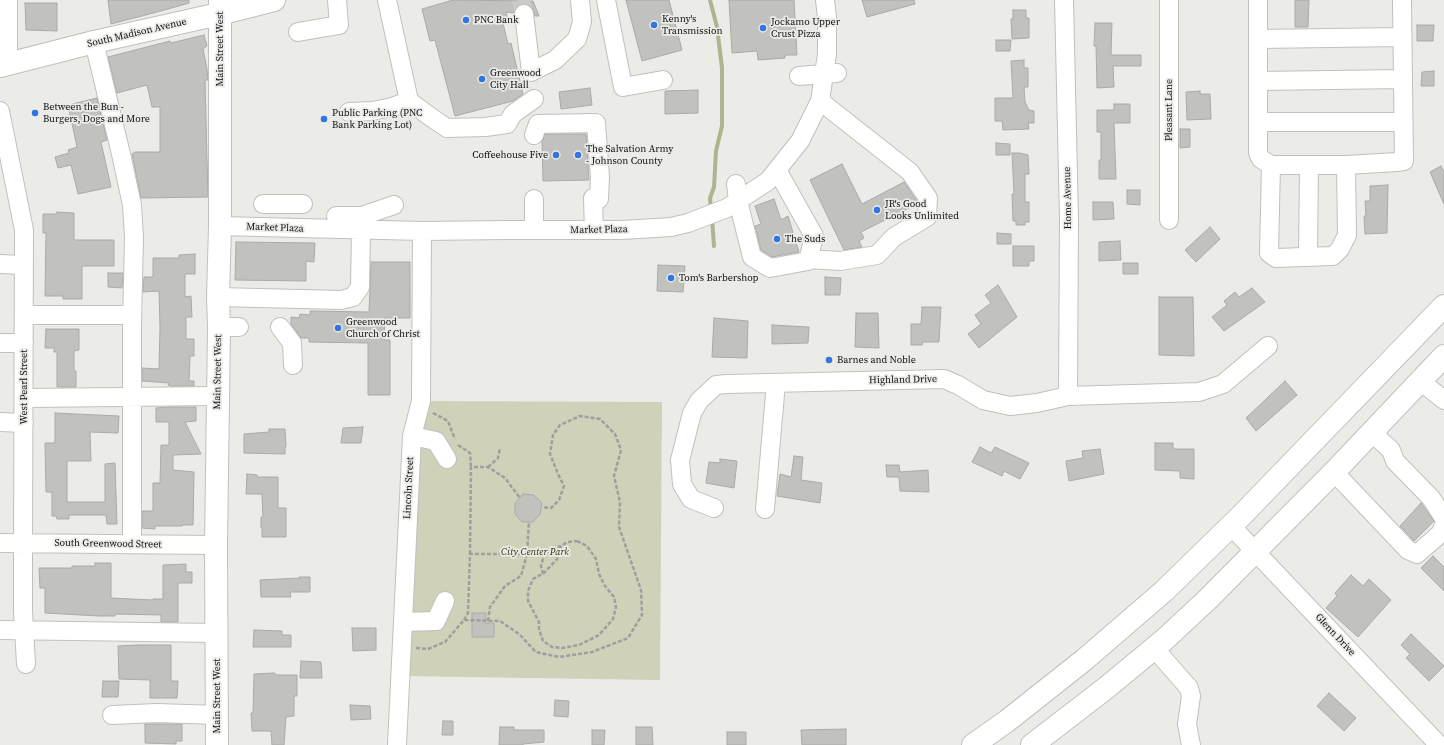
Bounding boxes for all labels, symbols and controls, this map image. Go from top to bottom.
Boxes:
street label: Main Street West [214,11,226,87]
place label: Kenny's Transmission [662,13,722,36]
place label: PNC Bank [474,14,519,26]
marker: PNC Bank [461,15,471,25]
street label: South Madison Avenue [86,16,188,50]
place label: Jockamo Upper Crust Pizza [771,16,840,40]
marker: Kenny's Transmission [649,20,659,30]
marker: Jockamo Upper Crust Pizza [758,23,768,33]
place label: Greenwood City Hall [490,67,541,90]
marker: Greenwood City Hall [477,74,487,84]
street label: Pleasant Lane [1163,79,1175,141]
place label: Between the Bun - Burgers, Dogs and More [43,101,150,124]
place label: Public Parking (PNC Bank Parking Lot) [332,107,422,130]
marker: Between the Bun - Burgers, Dogs and More [30,108,40,118]
marker: Public Parking (PNC Bank Parking Lot) [319,114,329,124]
place label: The Salvation Army - Johnson County [586,143,673,166]
place label: Coffeehouse Five [472,149,548,161]
marker: Coffeehouse Five [551,150,561,160]
marker: The Salvation Army - Johnson County [573,150,583,160]
street label: Home Avenue [1061,167,1075,229]
place label: JR's Good Looks Unlimited [885,198,959,222]
marker: JR's Good Looks Unlimited [872,205,882,215]
street label: Market Plaza [246,221,304,235]
street label: Market Plaza [570,223,628,237]
place label: The Suds [785,233,825,245]
marker: The Suds [772,234,782,244]
place label: Tom's Barbershop [679,272,758,284]
marker: Tom's Barbershop [666,273,676,283]
place label: Greenwood Church of Christ [346,316,420,340]
marker: Greenwood Church of Christ [333,323,343,333]
street label: Main Street West [211,334,225,410]
street label: West Pearl Street [18,350,30,424]
place label: Barnes and Noble [837,354,916,366]
marker: Barnes and Noble [824,355,834,365]
street label: Highland Drive [869,373,937,387]
street label: Lincoln Street [401,456,417,520]
street label: South Greenwood Street [54,537,162,551]
park label: City Center Park [501,546,569,558]
street label: Glenn Drive [1312,611,1358,659]
street label: Main Street West [211,658,223,734]

